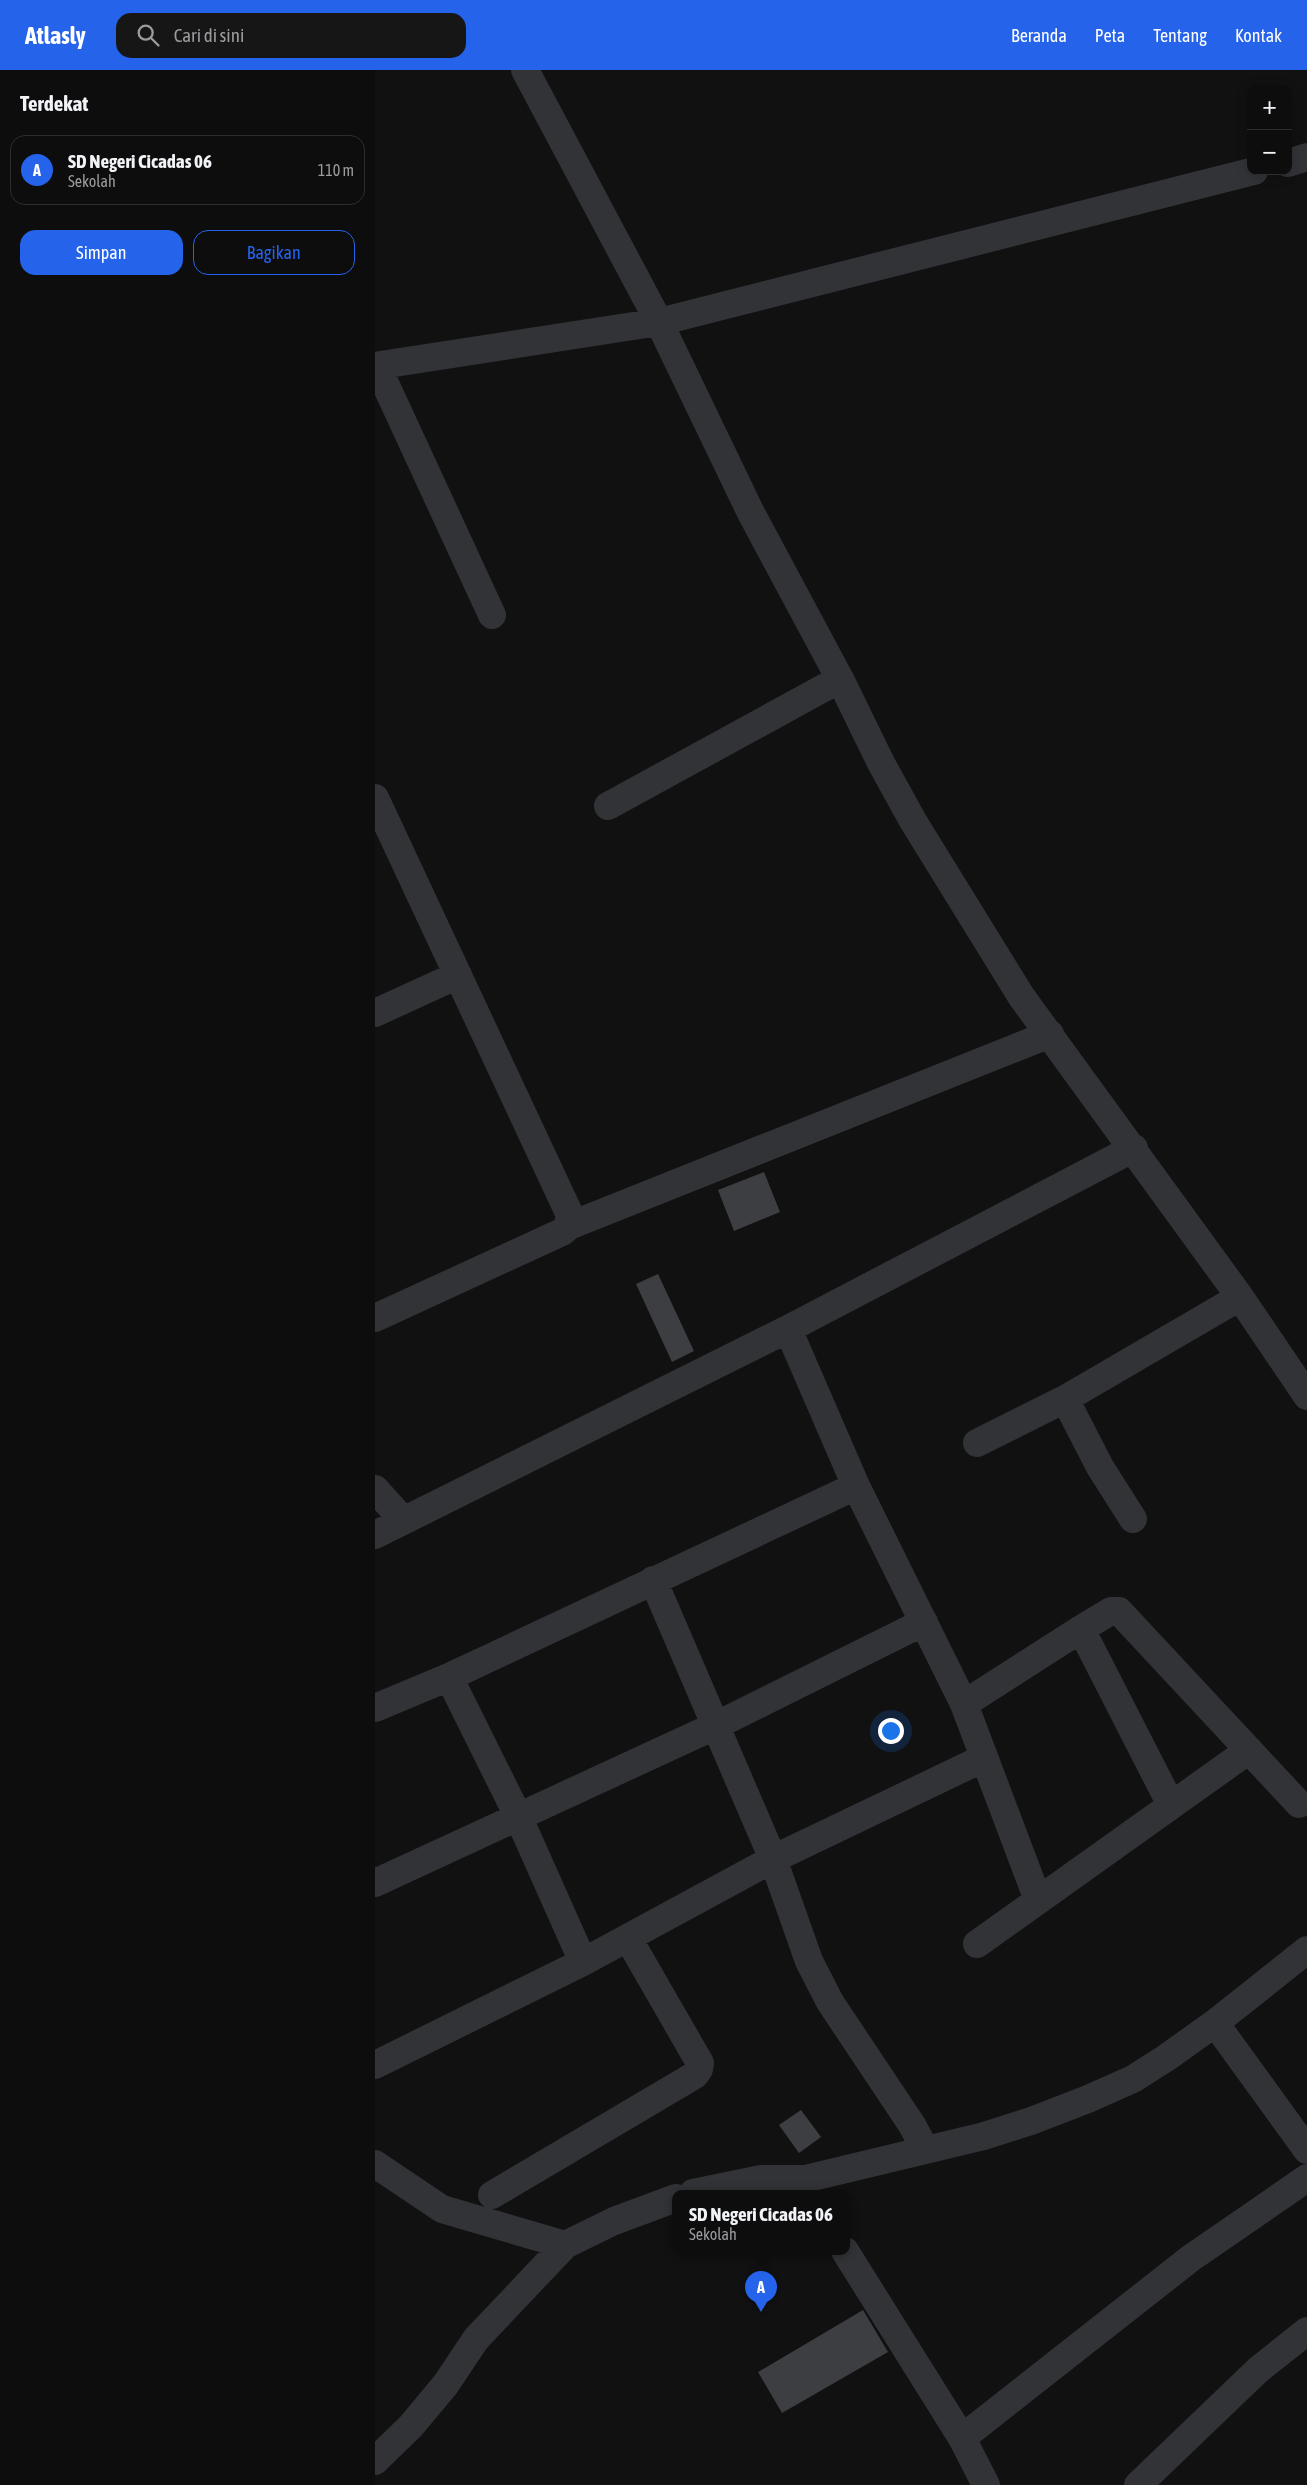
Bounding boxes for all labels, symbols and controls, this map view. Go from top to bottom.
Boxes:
search box [116,13,466,58]
icon: search [134,21,162,49]
text: Atlasly [25,22,86,49]
text: Cari di sini [174,24,244,46]
text: Beranda [1011,25,1067,46]
text: Peta [1095,25,1125,46]
text: Tentang [1153,25,1207,46]
text: Kontak [1235,25,1282,46]
map controls [1247,85,1292,175]
button: + [1247,85,1292,130]
text: Terdekat [20,91,88,115]
button: − [1247,130,1292,175]
text: SD Negeri Cicadas 06 [68,150,212,172]
text: A [33,161,41,179]
text: 110 m [318,161,354,179]
text: Sekolah [68,172,116,190]
button: Simpan [20,230,183,275]
button: Bagikan [193,230,355,275]
your location [878,1718,904,1744]
popup [672,2190,850,2255]
text: SD Negeri Cicadas 06 [689,2203,833,2225]
text: Sekolah [689,2225,737,2243]
pin: A [745,2271,777,2312]

